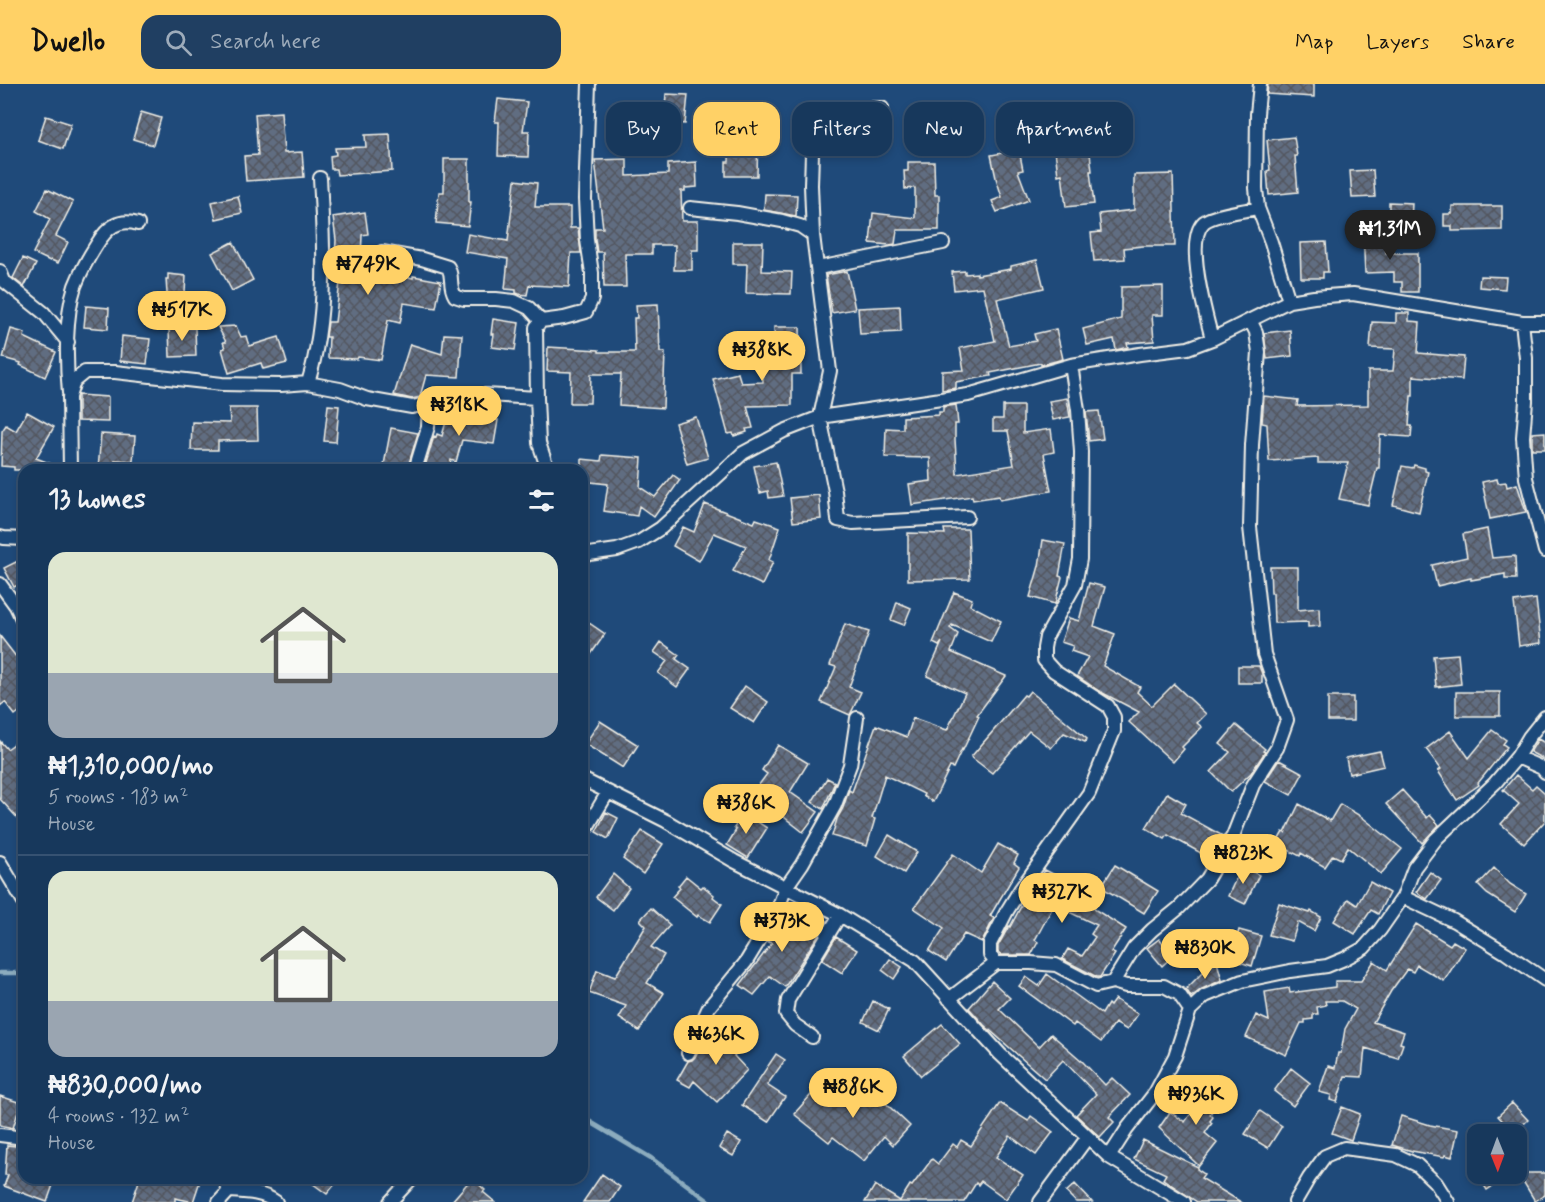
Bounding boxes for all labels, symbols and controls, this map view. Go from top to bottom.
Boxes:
search box [141,15,561,69]
text: Dwello [30,24,105,61]
icon: search [162,26,195,59]
text: Search here [210,28,321,56]
text: Map [1295,28,1333,56]
text: Layers [1366,28,1429,56]
text: Share [1462,28,1515,56]
chip: Buy [606,102,681,156]
chip: Rent [693,102,780,156]
chip: Filters [792,102,892,156]
chip: New [904,102,984,156]
chip: Apartment [996,102,1133,156]
pin: ₦1.31M [1341,210,1439,261]
text: ₦1.31M [1359,216,1421,243]
pin: ₦749K [326,245,410,296]
text: ₦749K [336,251,400,278]
pin: ₦517K [140,291,224,342]
text: ₦517K [152,297,212,324]
pin: ₦388K [720,331,804,382]
text: ₦388K [732,337,792,364]
pin: ₦318K [417,386,501,437]
text: ₦318K [431,392,487,419]
text: 13 homes [48,483,146,517]
icon: filters [525,484,558,517]
icon: home [249,591,357,699]
text: ₦1,310,000/mo [48,750,213,784]
text: 5 rooms · 183 m² [48,784,188,811]
pin: ₦386K [704,784,788,835]
text: ₦386K [717,790,775,817]
text: House [48,811,95,838]
pin: ₦823K [1201,834,1285,885]
text: ₦823K [1214,840,1272,867]
pin: ₦327K [1020,873,1104,924]
text: ₦327K [1032,879,1092,906]
pin: ₦373K [740,902,824,953]
text: ₦373K [754,908,810,935]
icon: home [249,910,357,1018]
pin: ₦830K [1163,929,1247,980]
text: ₦830K [1175,935,1235,962]
pin: ₦636K [674,1015,758,1066]
text: ₦636K [688,1021,744,1048]
pin: ₦886K [811,1068,895,1119]
text: ₦830,000/mo [48,1069,202,1103]
text: ₦886K [823,1074,883,1101]
pin: ₦936K [1154,1075,1238,1126]
text: ₦936K [1168,1081,1224,1108]
text: 4 rooms · 132 m² [48,1103,189,1130]
north arrow [1467,1124,1527,1184]
map controls [1467,1124,1527,1184]
text: House [48,1130,95,1157]

